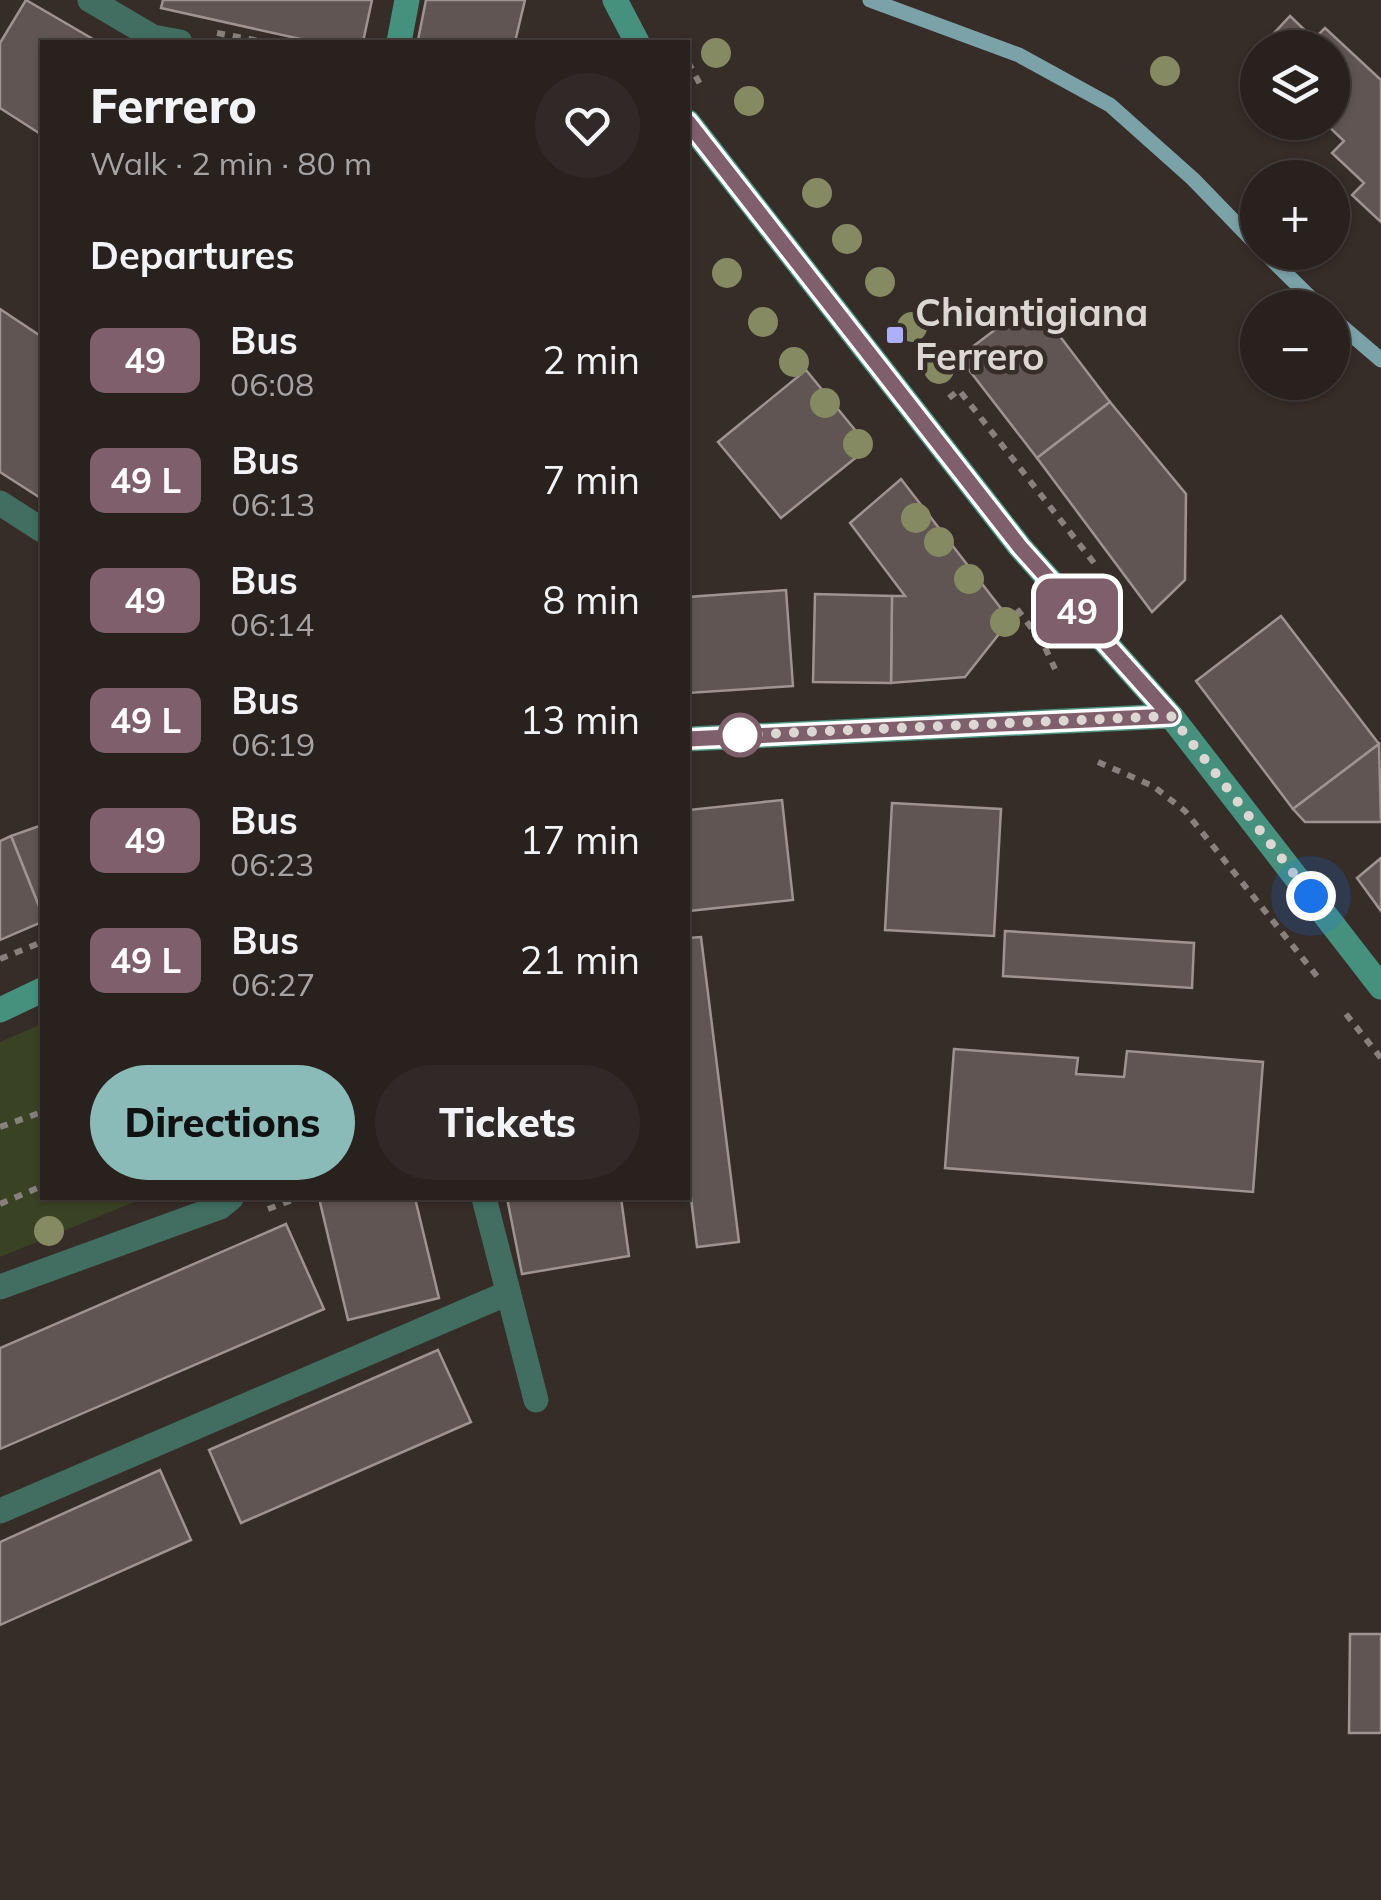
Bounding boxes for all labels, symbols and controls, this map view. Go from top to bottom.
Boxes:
map controls [1240,30,1350,400]
button: layers [1240,30,1350,140]
button: heart [535,73,640,178]
text: Ferrero [90,75,257,135]
text: Walk · 2 min · 80 m [90,143,372,183]
button: + [1240,160,1350,270]
text: Departures [90,231,294,279]
place label: Chiantigiana Ferrero [915,288,1148,380]
button: − [1240,290,1350,400]
text: Bus [230,316,298,364]
marker: Chiantigiana Ferrero [884,324,906,346]
text: 2 min [543,336,640,384]
text: 49 [124,338,166,382]
text: 06:08 [230,364,314,404]
text: Bus [231,436,299,484]
text: 7 min [543,456,640,504]
text: 49 L [110,458,181,502]
text: 06:13 [231,484,315,524]
text: Bus [230,556,298,604]
text: 8 min [543,576,640,624]
text: 49 [124,578,166,622]
line badge: 49 [1032,578,1122,644]
text: 49 [1056,589,1098,633]
text: 06:14 [230,604,314,644]
text: Bus [231,676,299,724]
text: 13 min [520,696,640,744]
text: 49 L [110,698,181,742]
unlabelled marker [719,714,761,756]
text: 06:19 [231,724,315,764]
text: Bus [230,796,298,844]
text: 17 min [520,816,640,864]
text: 49 [124,818,166,862]
text: 06:23 [230,844,314,884]
your location [1286,871,1336,921]
text: Bus [231,916,299,964]
text: 21 min [520,936,640,984]
text: 49 L [110,938,181,982]
text: 06:27 [231,964,315,1004]
button: Directions [90,1065,355,1180]
button: Tickets [375,1065,640,1180]

